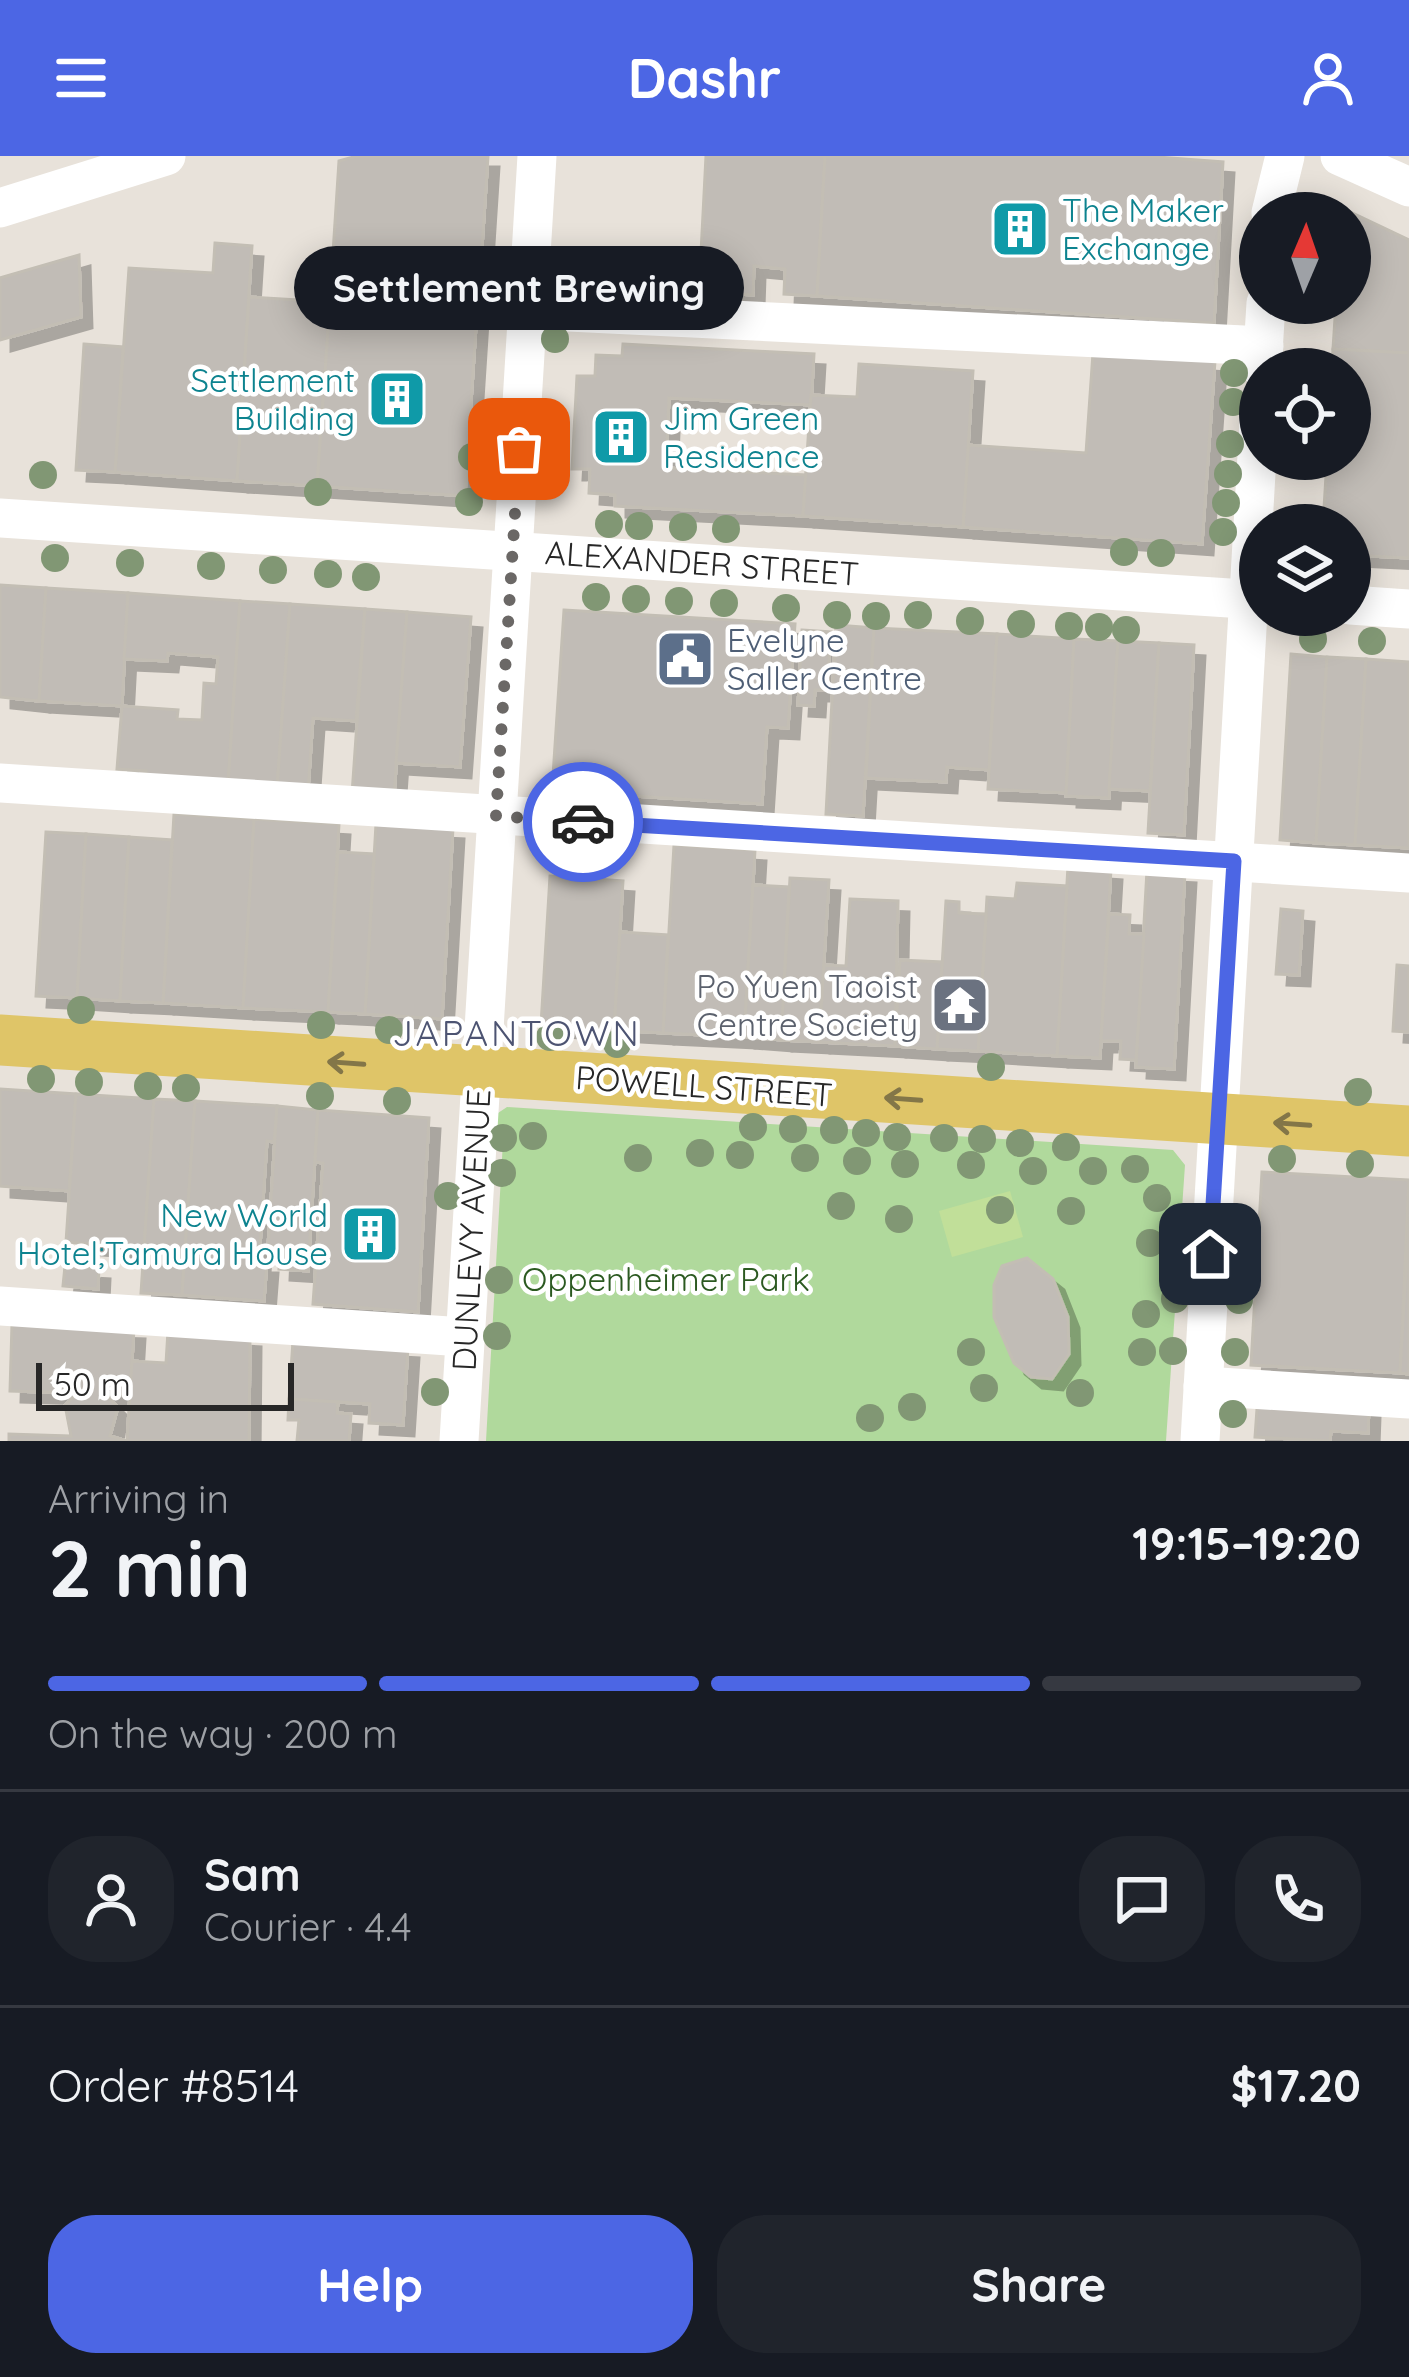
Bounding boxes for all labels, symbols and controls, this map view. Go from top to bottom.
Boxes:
text: Dashr [628,44,781,112]
icon: menu [48,45,114,111]
icon: person [1295,45,1361,111]
place label: The Maker Exchange [1062,189,1224,268]
north arrow [1239,192,1371,324]
map controls [1239,192,1371,636]
building icon: The Maker Exchange [989,198,1051,260]
callout: Settlement Brewing [294,245,744,329]
text: Settlement Brewing [333,263,705,312]
button: locate [1239,348,1371,480]
place label: Settlement Building [191,359,355,438]
building icon: Settlement Building [366,368,428,430]
place label: Jim Green Residence [663,397,820,476]
pin [468,398,570,500]
building icon: Jim Green Residence [590,406,652,468]
icon: bag [486,416,552,482]
button: layers [1239,504,1371,636]
street label: ALEXANDER STREET [544,531,860,594]
place label: Evelyne Saller Centre [727,619,922,698]
public building icon: Evelyne Saller Centre [654,628,716,690]
courier [523,762,643,882]
icon: car [550,789,616,855]
place label: Po Yuen Taoist Centre Society [696,965,918,1044]
temple icon: Po Yuen Taoist Centre Society [929,974,991,1036]
district label: JAPANTOWN [392,1010,642,1055]
one-way arrow [327,1051,366,1074]
street label: POWELL STREET [574,1056,834,1115]
one-way arrow [884,1087,923,1110]
street label: DUNLEVY AVENUE [443,1088,498,1372]
one-way arrow [1273,1112,1312,1135]
place label: New World Hotel;Tamura House [17,1194,328,1273]
building icon: New World Hotel;Tamura House [339,1203,401,1265]
pin [1159,1203,1261,1305]
icon: home [1177,1221,1243,1287]
park label: Oppenheimer Park [522,1258,810,1299]
scale bar [36,1357,294,1410]
text: 50 m [54,1363,131,1404]
text: Arriving in [48,1474,229,1523]
text: 19:15–19:20 [1132,1515,1361,1571]
text: 2 min [48,1519,251,1617]
text: On the way · 200 m [48,1709,398,1758]
button: person [48,1836,174,1962]
button: chat [1079,1836,1205,1962]
button: phone [1235,1836,1361,1962]
text: Sam [204,1846,301,1902]
text: Courier · 4.4 [204,1902,412,1951]
text: Order #8514 [48,2057,299,2113]
text: $17.20 [1231,2057,1361,2113]
button: Help [48,2215,693,2353]
button: Share [717,2215,1361,2353]

